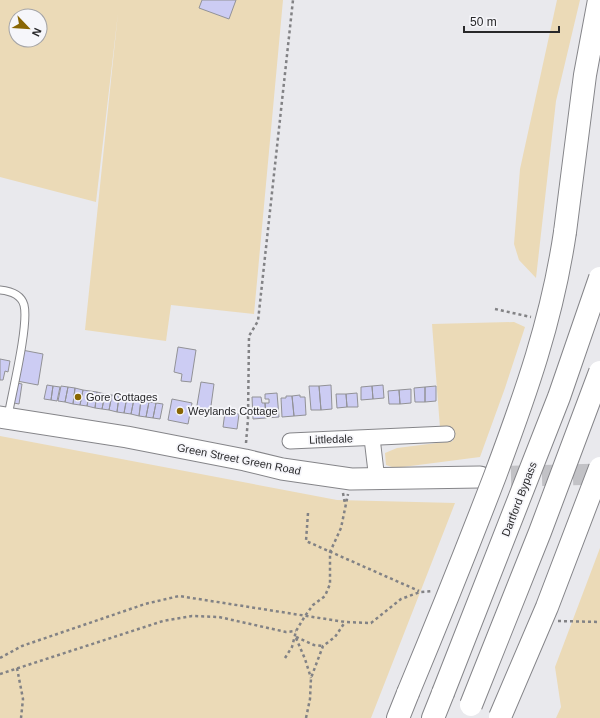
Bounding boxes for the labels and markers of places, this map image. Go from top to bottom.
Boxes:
place label: Gore Cottages [86,391,158,403]
marker: Gore Cottages [73,392,83,402]
place label: Weylands Cottage [188,405,278,417]
marker: Weylands Cottage [175,406,185,416]

